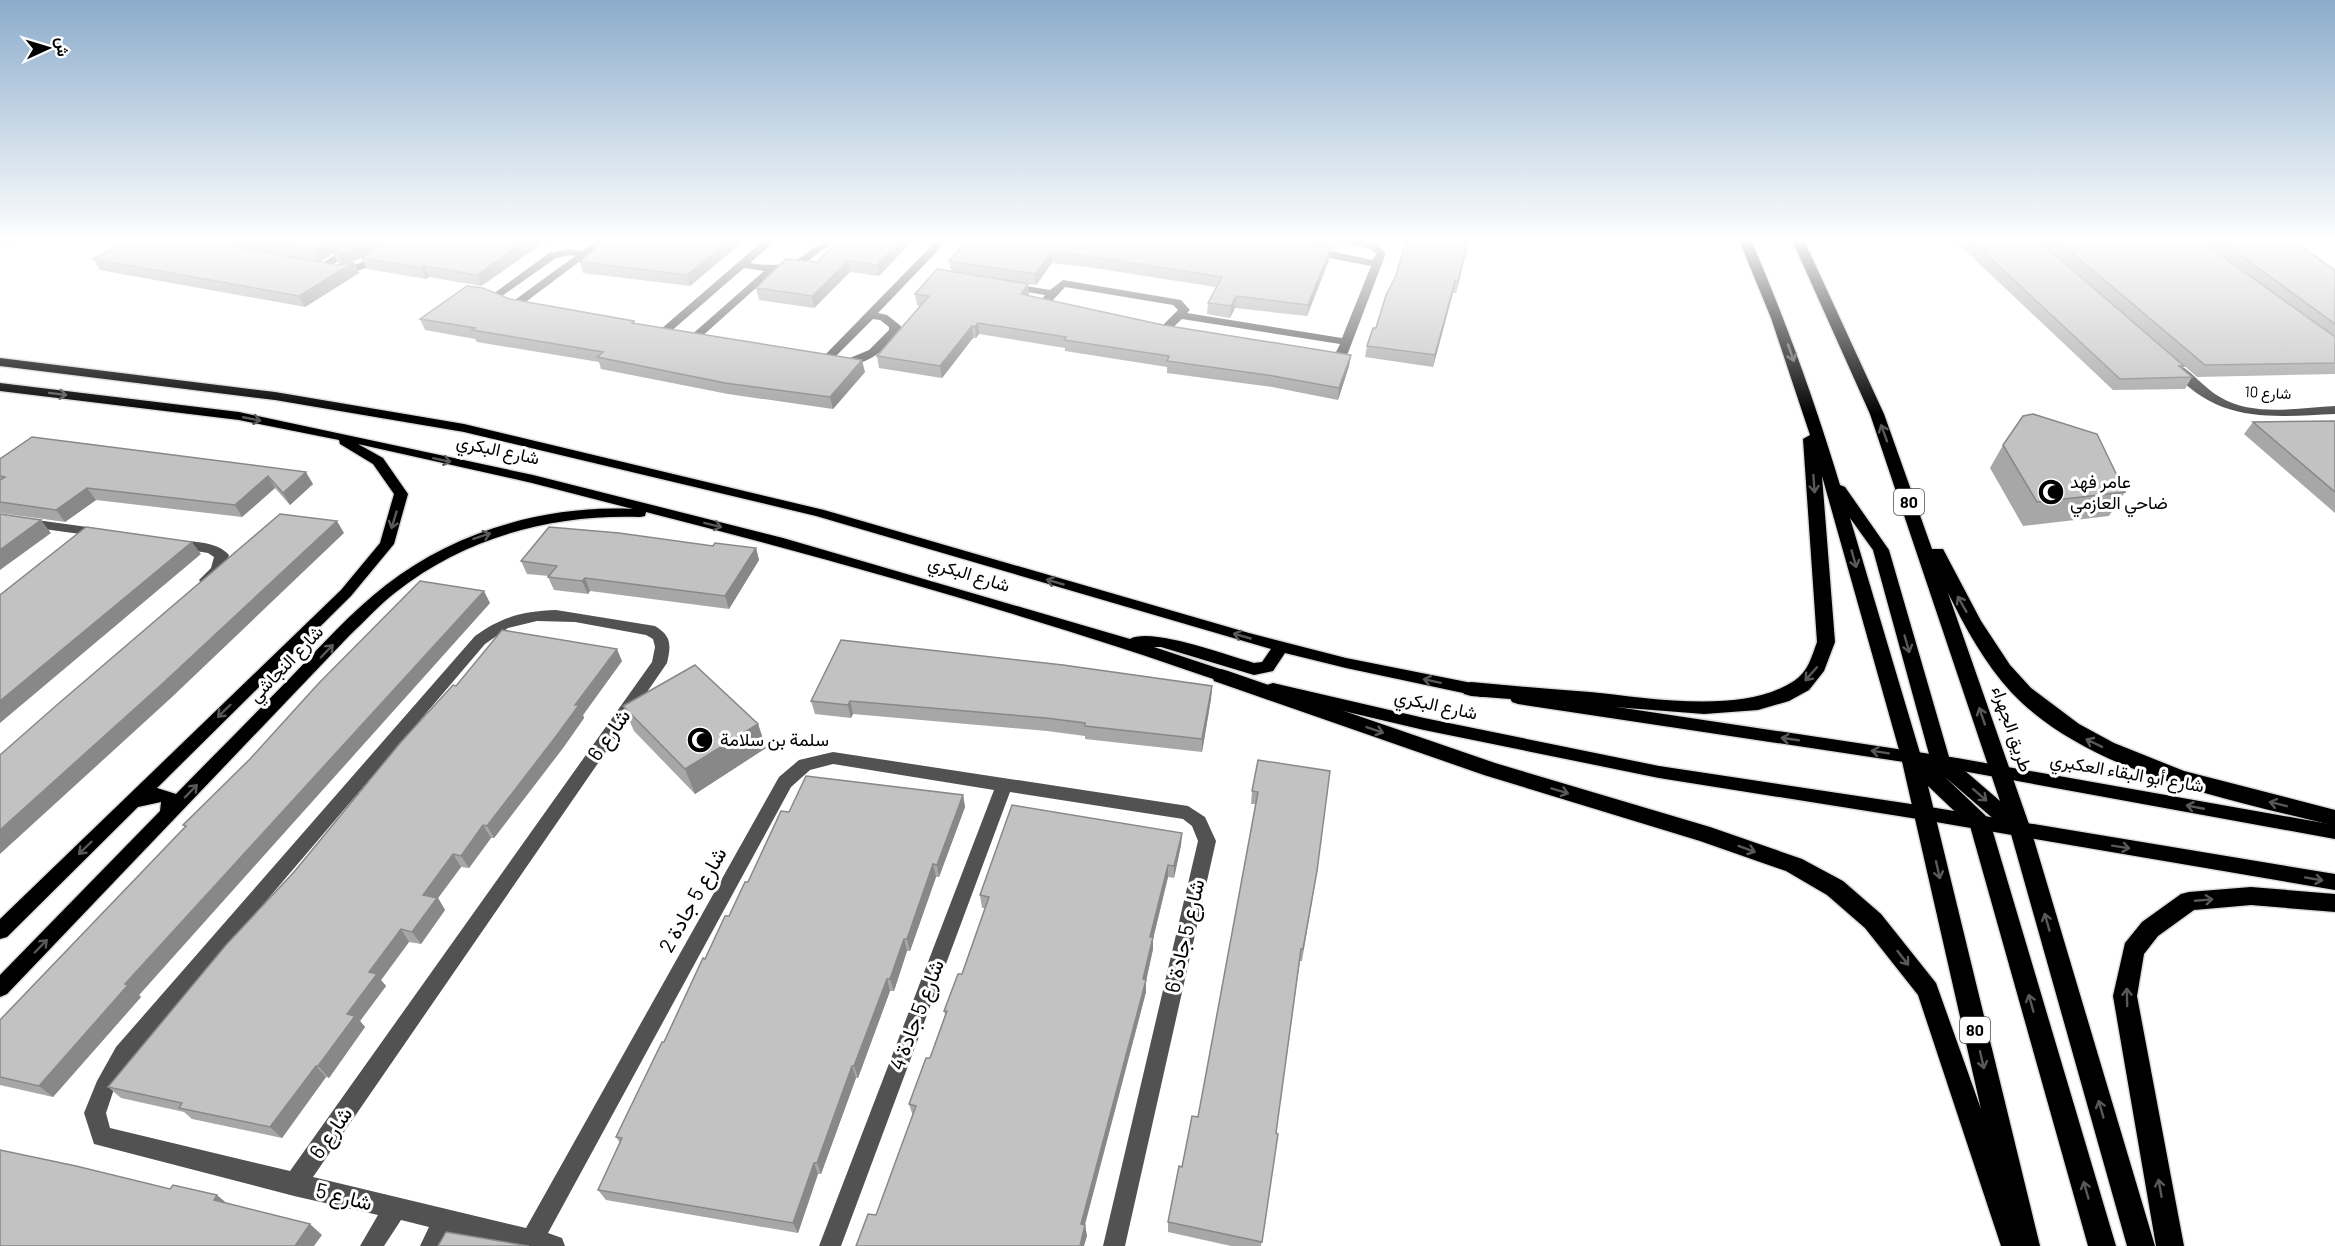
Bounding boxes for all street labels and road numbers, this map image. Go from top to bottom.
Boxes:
street label: شارع 10 [2244,382,2292,405]
street label: شارع البكري [454,430,542,473]
road number: 80 [1894,489,1924,515]
street label: شارع البكري [924,550,1013,601]
street label: شارع النجاشي [243,620,331,710]
street label: طريق الجهراء [1987,683,2038,775]
street label: شارع البكري [1392,685,1480,728]
street label: شارع 6 [581,704,637,766]
street label: شارع أبو البقاء العكبري [2048,748,2206,801]
street label: شارع 5 جادة 2 [653,842,733,958]
street label: شارع 5 جادة 6 [1158,876,1212,996]
street label: شارع 5 جادة 4 [883,956,951,1074]
road number: 80 [1960,1017,1990,1043]
street label: شارع 6 [303,1102,359,1164]
street label: شارع 5 [313,1176,375,1218]

